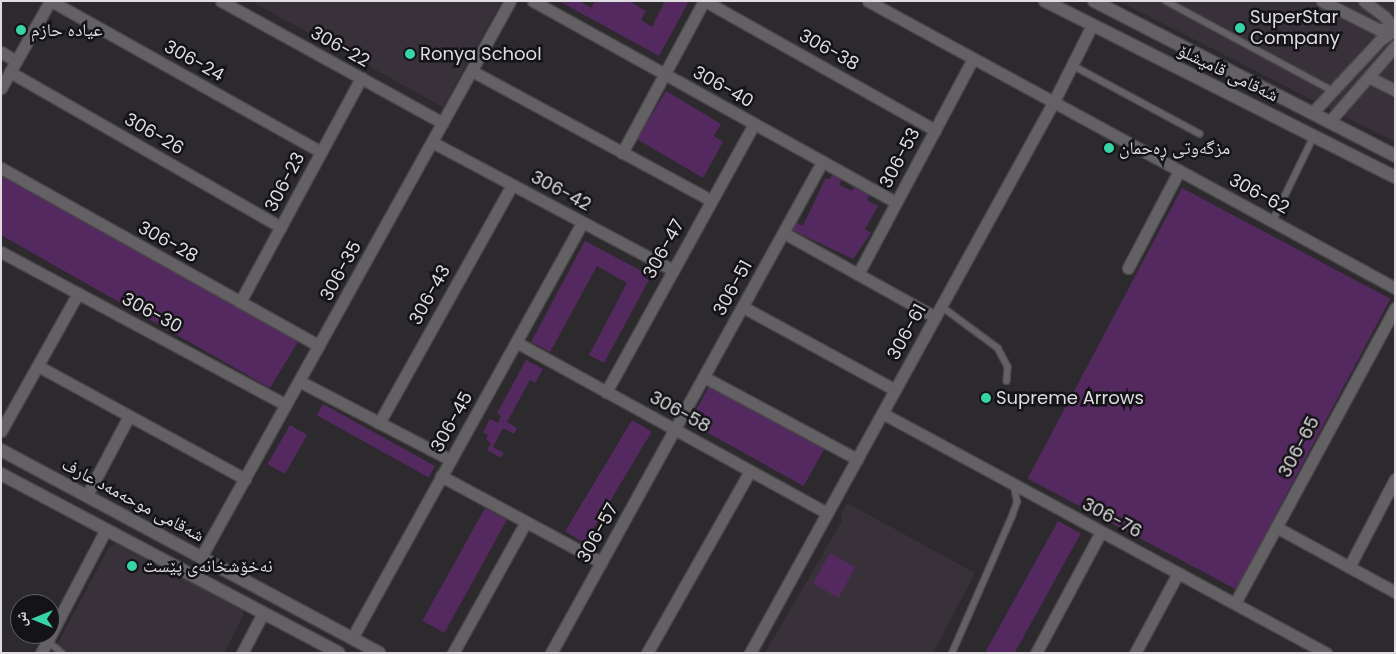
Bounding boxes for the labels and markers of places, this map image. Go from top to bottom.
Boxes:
place label: SuperStar Company [1250,7,1340,50]
place label: عياده حازم [31,19,102,41]
marker: SuperStar Company [1234,22,1246,34]
marker: عياده حازم [15,24,27,36]
place label: Ronya School [420,43,542,65]
marker: Ronya School [404,48,416,60]
place label: مزگەوتی ڕەحمان [1119,137,1230,159]
marker: مزگەوتی ڕەحمان [1103,142,1115,154]
place label: Supreme Arrows [996,387,1144,409]
marker: Supreme Arrows [980,392,992,404]
place label: نەخۆشخانەی پێست [143,555,273,577]
marker: نەخۆشخانەی پێست [125,559,139,573]

